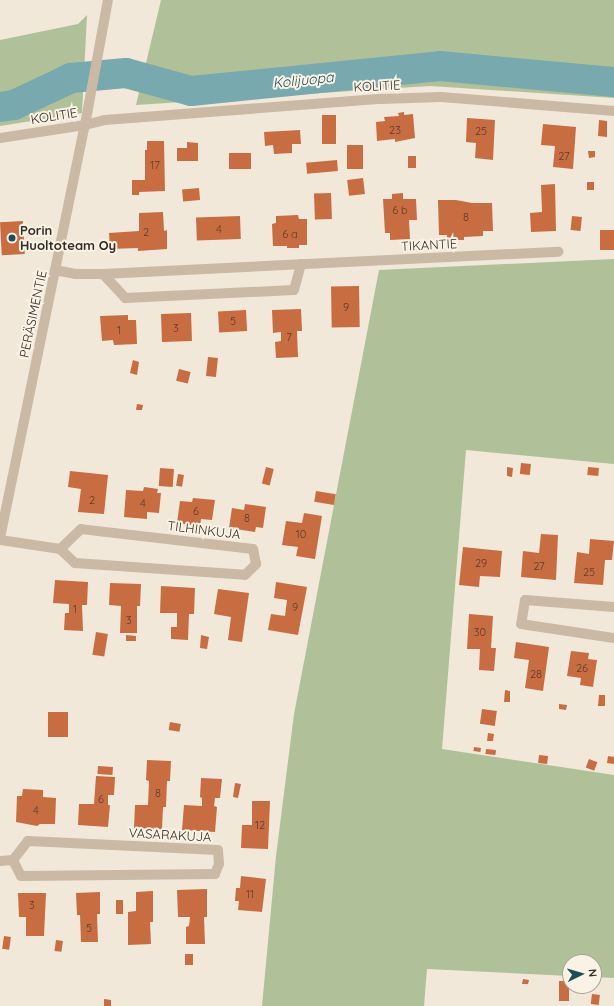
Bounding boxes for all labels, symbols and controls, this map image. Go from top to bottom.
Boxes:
water label: Kolijuopa [272,68,334,92]
street label: KOLITIE [353,77,401,95]
street label: KOLITIE [30,105,78,127]
house number: 23 [389,123,401,137]
house number: 25 [475,124,487,138]
house number: 27 [558,149,570,163]
house number: 17 [150,158,160,172]
house number: 6 b [392,203,408,217]
house number: 8 [463,210,469,224]
house number: 4 [216,222,222,236]
place label: Porin Huoltoteam Oy [20,223,116,254]
house number: 2 [143,225,149,239]
house number: 6 a [282,227,298,241]
marker: Porin Huoltoteam Oy [7,233,17,243]
street label: TIKANTIE [401,236,457,254]
street label: PERÄSIMENTIE [16,269,50,359]
house number: 9 [343,300,349,314]
house number: 5 [230,314,236,328]
house number: 3 [173,321,179,335]
house number: 1 [117,323,121,337]
house number: 7 [286,330,292,344]
house number: 2 [89,493,95,507]
house number: 4 [140,496,146,510]
house number: 6 [193,504,199,518]
house number: 8 [244,511,250,525]
street label: TILHINKUJA [167,518,241,542]
house number: 10 [296,527,306,541]
house number: 29 [475,556,487,570]
house number: 27 [533,559,545,573]
house number: 25 [583,565,595,579]
house number: 9 [292,600,298,614]
house number: 1 [73,602,77,616]
house number: 3 [126,613,132,627]
house number: 30 [474,625,486,639]
house number: 26 [576,661,588,675]
house number: 28 [530,667,542,681]
house number: 8 [155,786,161,800]
house number: 6 [98,792,104,806]
house number: 4 [33,803,39,817]
house number: 12 [255,818,265,832]
street label: VASARAKUJA [128,825,212,845]
house number: 11 [246,887,254,901]
house number: 3 [29,898,35,912]
house number: 5 [86,921,92,935]
north arrow [562,954,602,994]
text: N [586,968,600,978]

